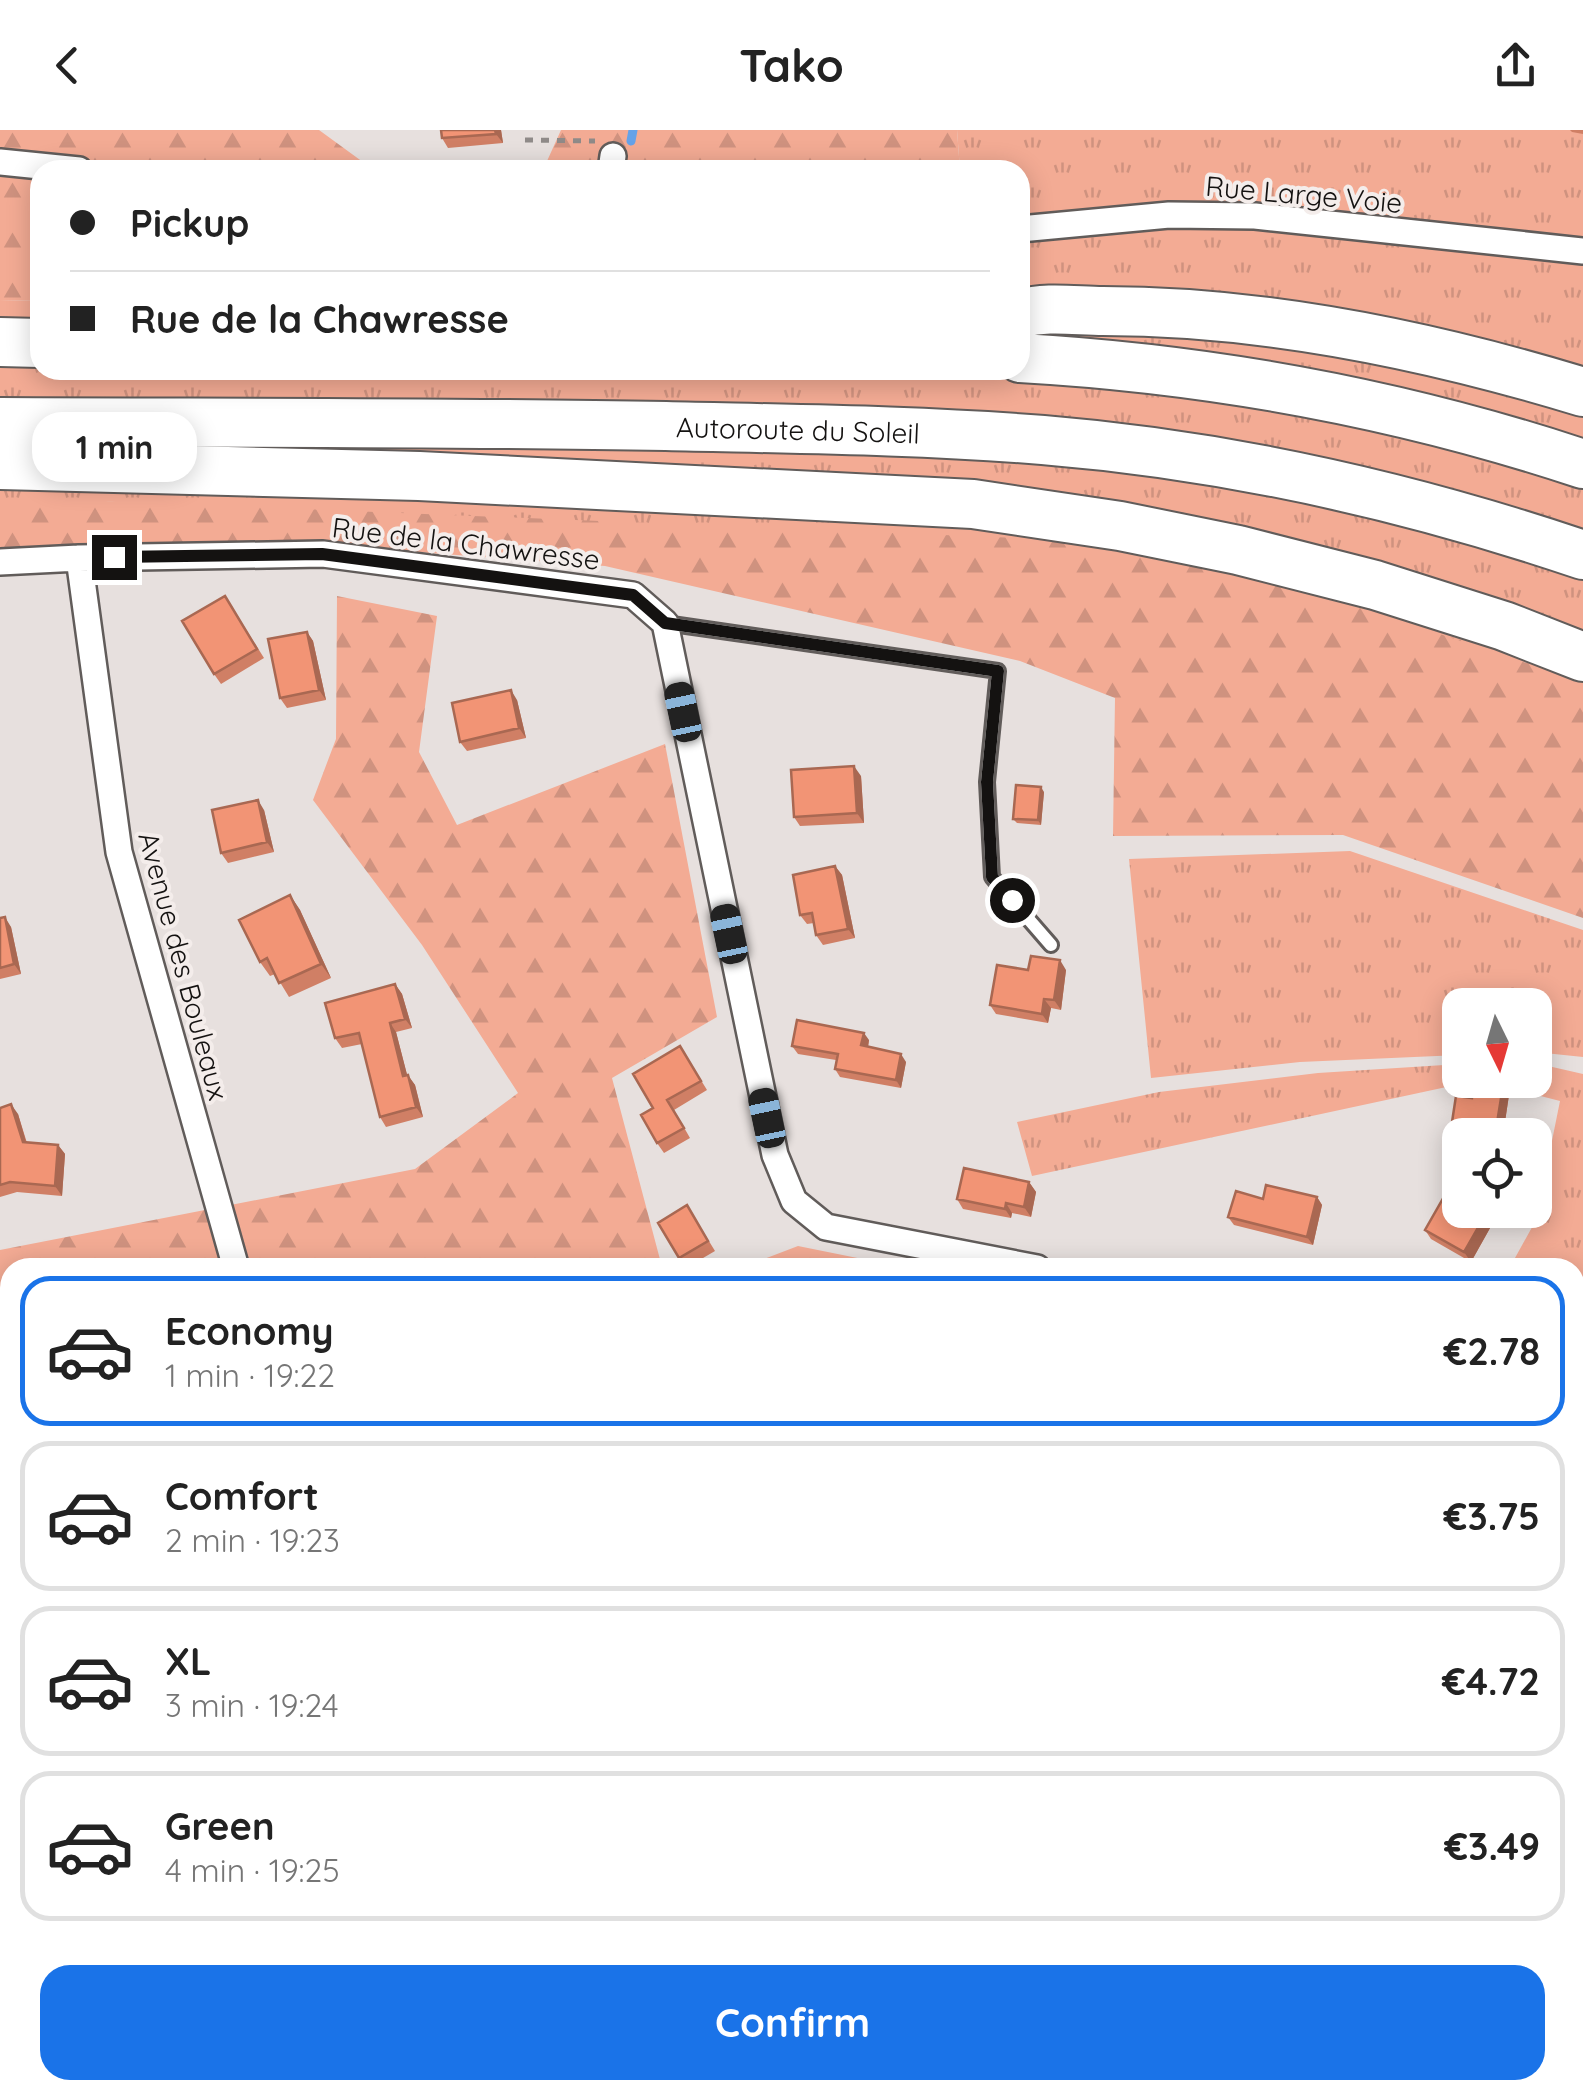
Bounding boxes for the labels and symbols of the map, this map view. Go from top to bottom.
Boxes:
street label: Rue Large Voie [1204,168,1404,220]
street label: Autoroute du Soleil [676,409,921,450]
callout: 1 min [32,412,196,482]
street label: Rue de la Chawresse [330,509,602,577]
route end [92,535,137,580]
car [662,680,704,744]
street label: Avenue des Bouleaux [131,828,237,1104]
route start [990,878,1035,923]
car [708,902,750,966]
north arrow [1442,988,1552,1098]
car [746,1086,788,1150]

